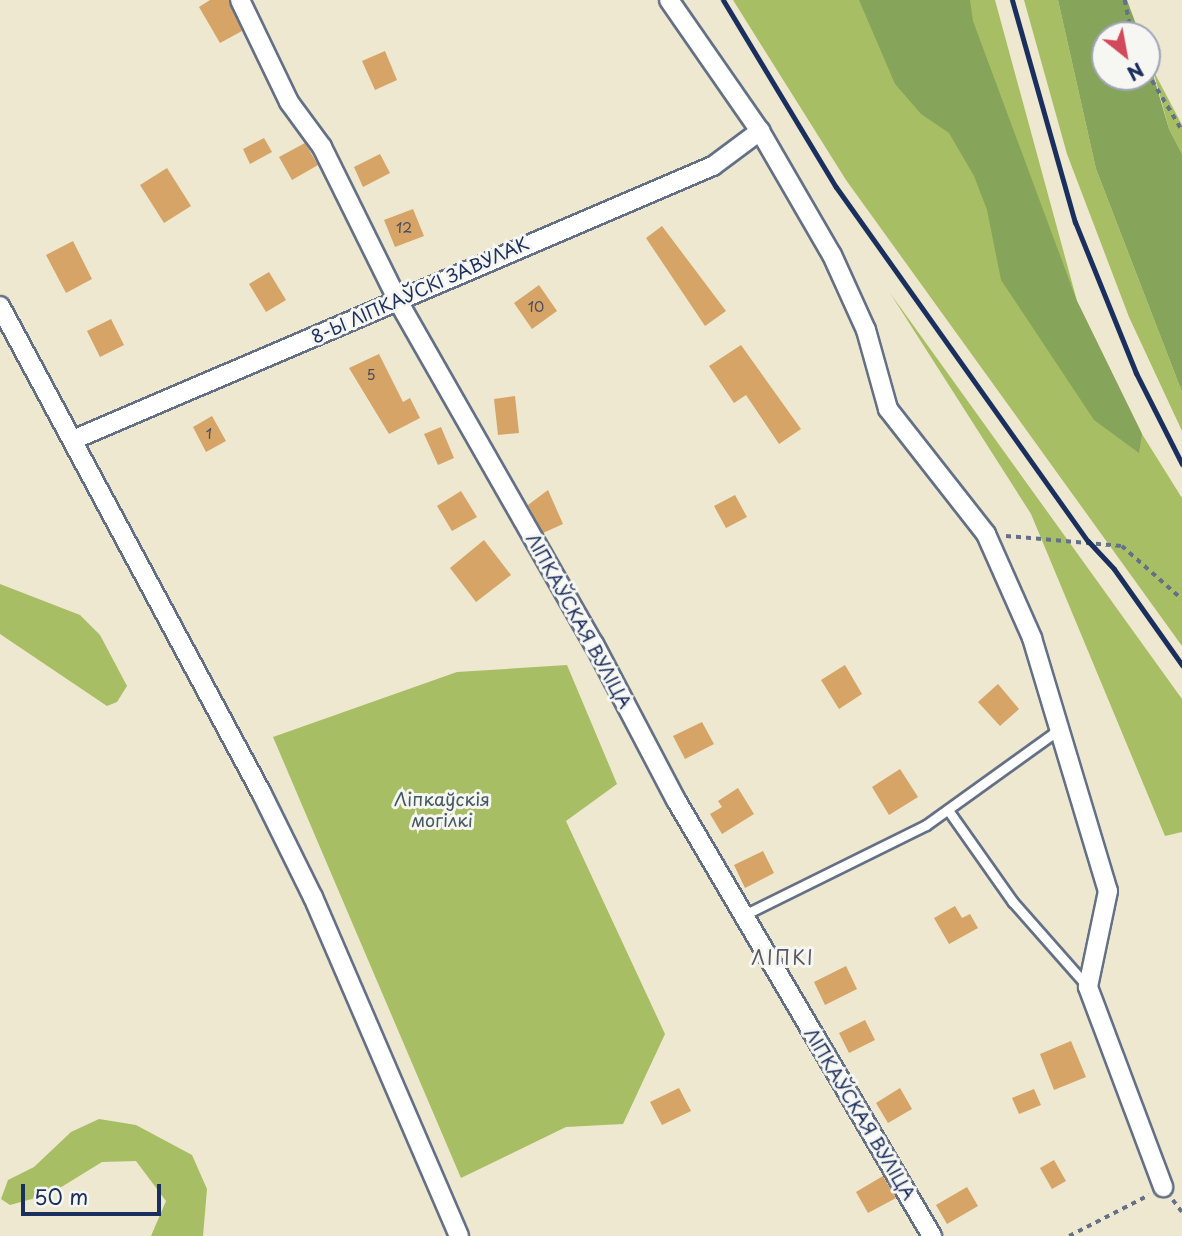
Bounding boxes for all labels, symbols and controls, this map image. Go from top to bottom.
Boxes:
north arrow [1091,21,1161,91]
text: N [1122,56,1149,88]
house number: 12 [396,220,412,236]
street label: 8-Ы ЛІПКАЎСКІ ЗАВУЛАК [307,232,533,348]
house number: 10 [528,299,544,315]
house number: 5 [366,367,376,383]
house number: 1 [206,426,212,442]
street label: ЛІПКАЎСКАЯ ВУЛІЦА [521,529,637,713]
park label: Ліпкаўскія могілкі [394,789,490,832]
district label: ЛІПКІ [753,947,813,969]
street label: ЛІПКАЎСКАЯ ВУЛІЦА [800,1023,920,1205]
scale bar [24,1170,164,1214]
text: 50 m [34,1180,88,1212]

